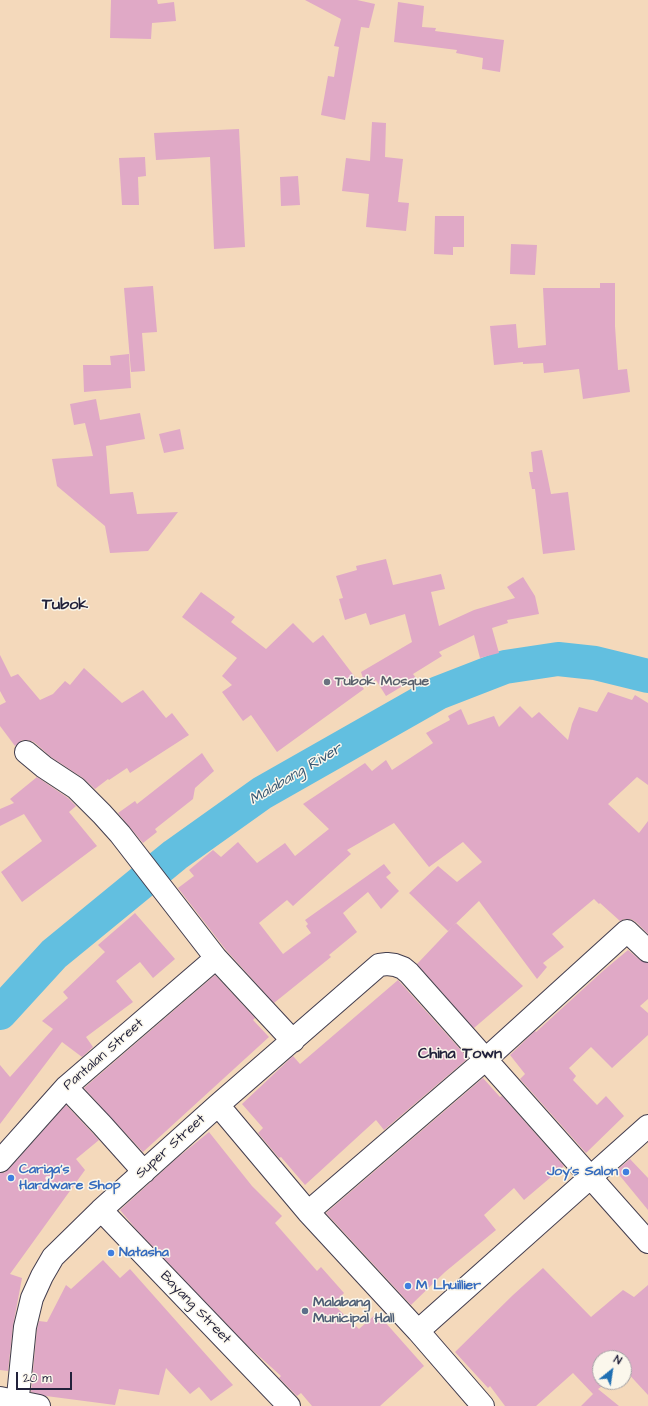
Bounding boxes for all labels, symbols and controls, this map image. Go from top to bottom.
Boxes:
district label: Tubok [42,596,88,616]
place label: Tubok Mosque [335,674,429,690]
marker: Tubok Mosque [322,677,332,687]
water label: Malabang River [247,740,345,810]
street label: Pantalan Street [60,1016,148,1094]
district label: China Town [418,1045,502,1065]
street label: Super Street [133,1111,209,1183]
place label: Cariga's Hardware Shop [19,1162,120,1194]
place label: Joy's Salon [547,1164,618,1180]
marker: Joy's Salon [621,1167,631,1177]
marker: Cariga's Hardware Shop [6,1173,16,1183]
place label: Natasha [119,1245,169,1261]
marker: Natasha [106,1248,116,1258]
street label: Bayang Street [156,1268,234,1348]
place label: M Lhuillier [416,1278,481,1294]
marker: M Lhuillier [403,1281,413,1291]
place label: Malabang Municipal Hall [313,1295,395,1328]
marker: Malabang Municipal Hall [300,1306,310,1316]
north arrow [592,1350,632,1390]
text: N [611,1352,624,1368]
scale bar [18,1364,74,1390]
text: 20 m [23,1370,52,1387]

